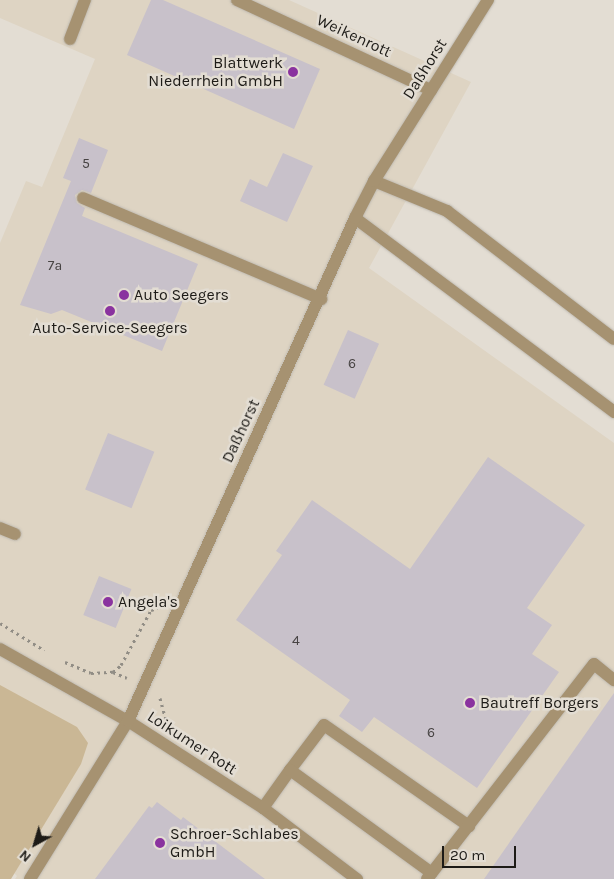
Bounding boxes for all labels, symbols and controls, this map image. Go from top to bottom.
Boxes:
street label: Weikenrott [314,10,394,62]
street label: Daßhorst [399,35,451,103]
place label: Blattwerk Niederrhein GmbH [148,53,283,91]
marker: Blattwerk Niederrhein GmbH [287,66,299,78]
house number: 5 [82,156,90,172]
house number: 7a [48,258,62,274]
place label: Auto Seegers [134,285,229,305]
marker: Auto Seegers [118,289,130,301]
marker: Auto-Service-Seegers [104,305,116,317]
place label: Auto-Service-Seegers [32,318,188,338]
house number: 6 [348,356,356,372]
street label: Daßhorst [218,396,264,466]
place label: Angela's [118,592,178,612]
marker: Angela's [102,596,114,608]
house number: 4 [292,633,300,649]
place label: Bautreff Borgers [480,693,599,713]
marker: Bautreff Borgers [464,697,476,709]
street label: Loikumer Rott [144,707,240,779]
house number: 6 [427,725,435,741]
north arrow [10,819,60,869]
place label: Schroer-Schlabes GmbH [170,824,299,862]
scale bar [444,836,518,868]
marker: Schroer-Schlabes GmbH [154,837,166,849]
text: N [16,846,35,866]
text: 20 m [450,846,485,864]

